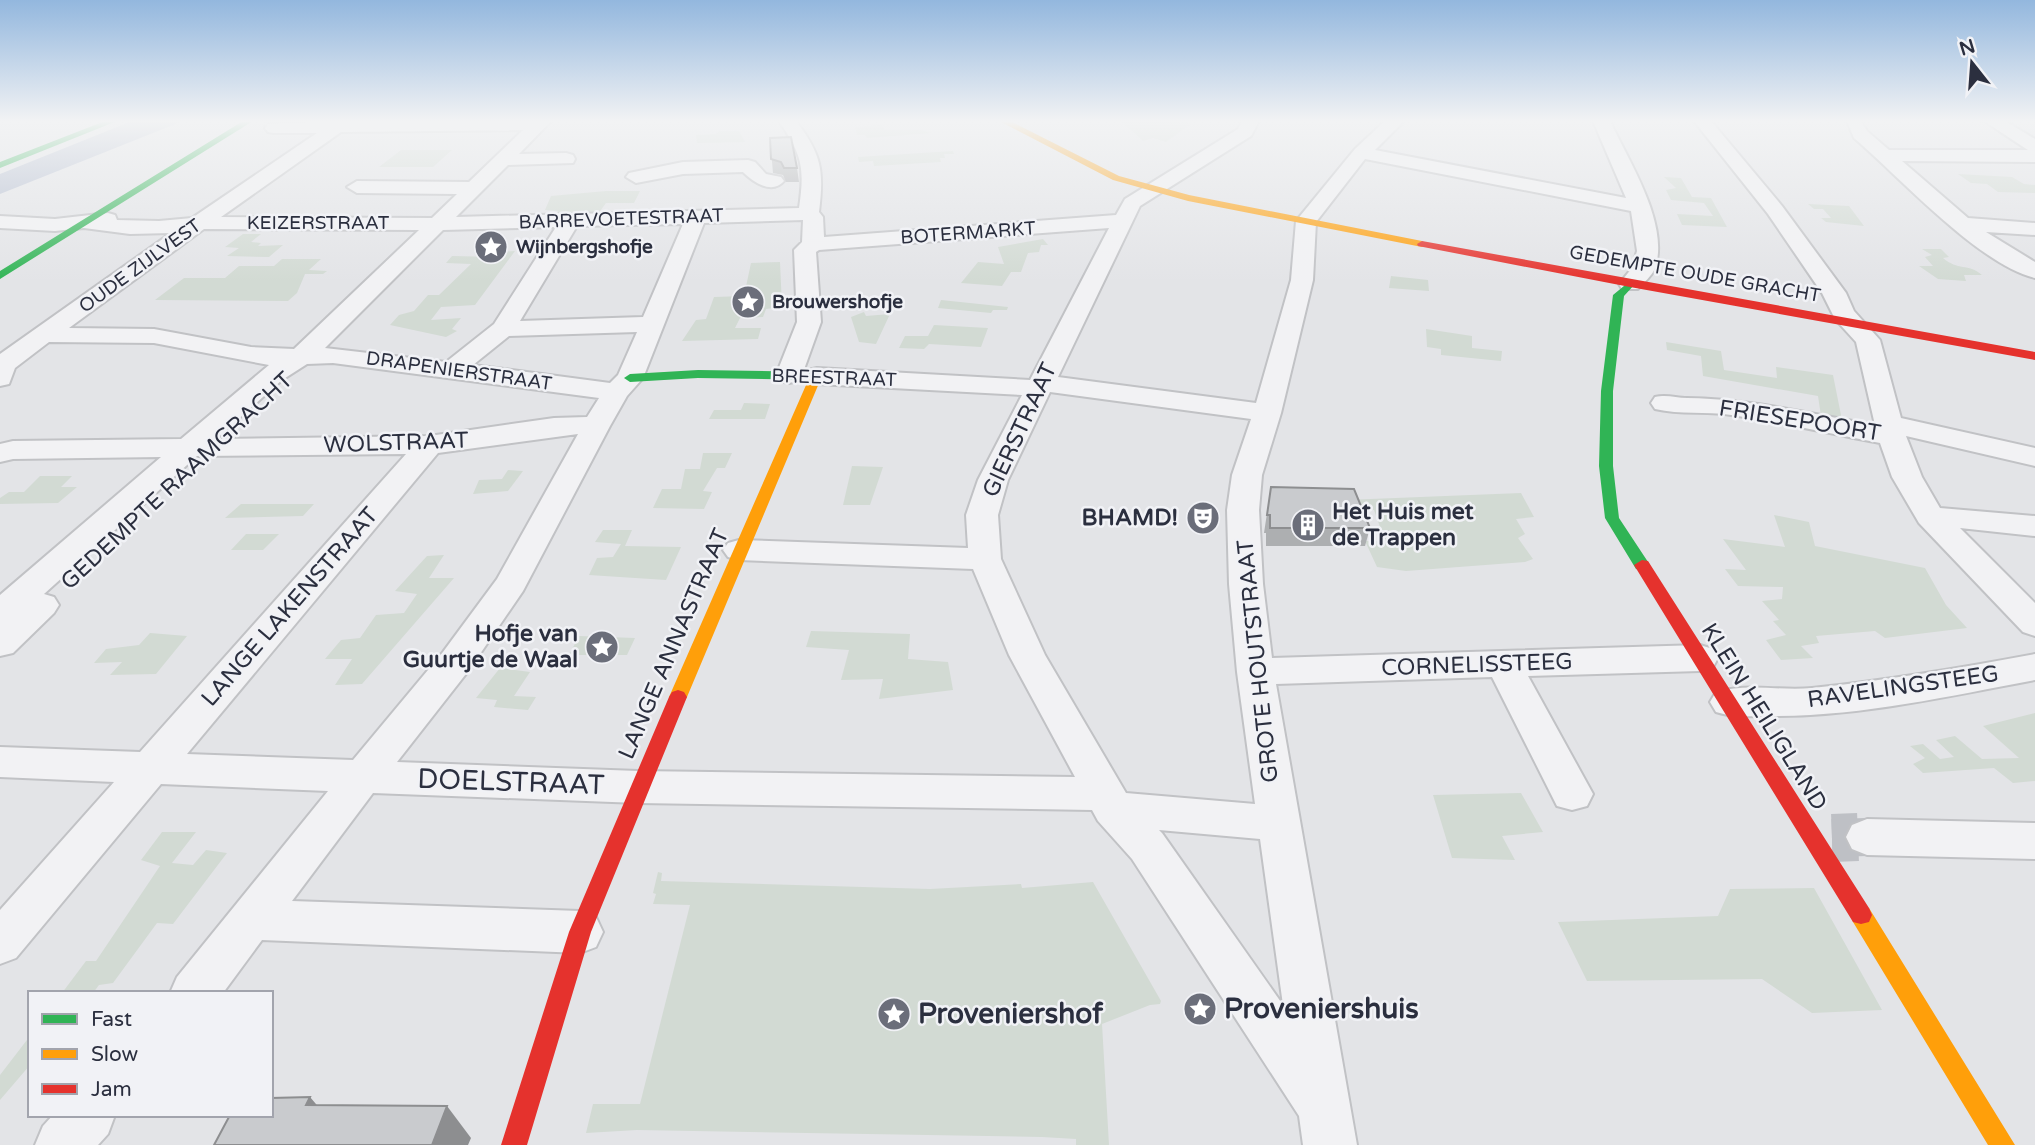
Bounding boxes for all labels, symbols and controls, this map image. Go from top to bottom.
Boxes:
north arrow [1937,28,2007,98]
text: N [1957,35,1978,60]
street label: BARREVOETESTRAAT [518,204,724,234]
street label: KEIZERSTRAAT [247,212,390,234]
street label: OUDE ZIJLVEST [75,214,206,318]
street label: BOTERMARKT [900,217,1037,249]
place icon: Wijnbergshofje [472,228,510,266]
place label: Wijnbergshofje [516,236,653,259]
street label: GEDEMPTE OUDE GRACHT [1568,241,1823,307]
place icon: Brouwershofje [729,283,767,321]
place label: Brouwershofje [772,291,903,313]
street label: DRAPENIERSTRAAT [365,347,554,395]
street label: GIERSTRAAT [977,358,1063,502]
street label: BREESTRAAT [771,365,897,391]
street label: GEDEMPTE RAAMGRACHT [55,366,299,596]
street label: FRIESEPOORT [1717,394,1883,448]
street label: WOLSTRAAT [323,426,469,460]
place label: Het Huis met de Trappen [1332,498,1474,552]
theatre icon: BHAMD! [1184,499,1222,537]
street label: LANGE LAKENSTRAAT [196,502,384,712]
place label: BHAMD! [1082,504,1178,532]
building icon: Het Huis met de Trappen [1289,506,1327,544]
street label: LANGE ANNASTRAAT [613,524,735,764]
street label: GROTE HOUTSTRAAT [1231,538,1285,784]
street label: KLEIN HEILIGLAND [1695,618,1833,816]
place label: Hofje van Guurtje de Waal [403,620,578,674]
place icon: Hofje van Guurtje de Waal [583,628,621,666]
street label: CORNELISSTEEG [1381,648,1573,682]
street label: RAVELINGSTEEG [1806,660,2000,714]
street label: DOELSTRAAT [417,762,605,802]
place icon: Proveniershuis [1181,990,1219,1028]
legend [28,991,273,1117]
place label: Proveniershuis [1224,992,1419,1026]
place icon: Proveniershof [875,995,913,1033]
place label: Proveniershof [918,997,1104,1031]
text: Fast [91,1007,132,1032]
text: Slow [91,1042,139,1067]
text: Jam [91,1077,132,1102]

